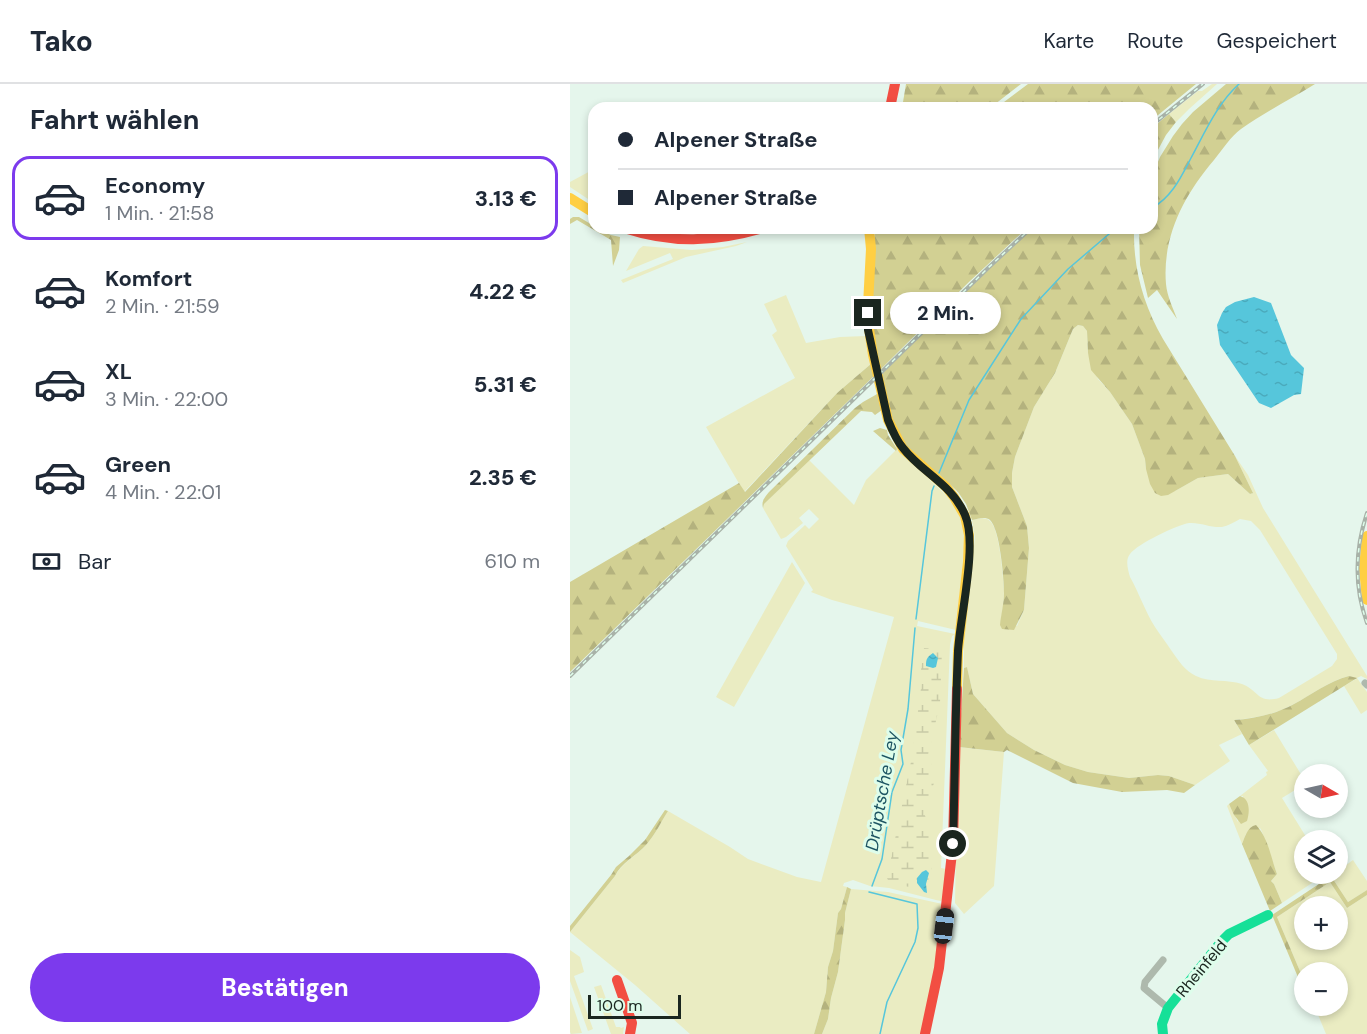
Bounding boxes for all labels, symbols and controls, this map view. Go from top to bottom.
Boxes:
text: Tako [30,23,93,60]
text: Karte [1043,27,1094,55]
text: Route [1127,27,1183,55]
text: Gespeichert [1216,27,1337,55]
text: Fahrt wählen [30,102,200,137]
text: Alpener Straße [654,125,818,154]
icon: car [33,171,87,225]
text: Economy [105,171,205,200]
text: Alpener Straße [654,183,818,212]
text: 3.13 € [475,184,537,213]
text: 1 Min. · 21:58 [105,200,214,226]
icon: car [33,264,87,318]
text: Komfort [105,264,192,293]
text: 4.22 € [469,277,537,306]
callout: 2 Min. [889,292,1000,334]
text: 2 Min. · 21:59 [105,293,219,319]
route end [854,299,881,326]
text: 2 Min. [917,300,974,326]
icon: car [33,357,87,411]
text: XL [105,357,132,386]
text: 5.31 € [474,370,537,399]
text: 3 Min. · 22:00 [105,386,228,412]
icon: car [33,450,87,504]
text: Green [105,450,171,479]
text: 2.35 € [469,463,537,492]
text: 4 Min. · 22:01 [105,479,221,505]
icon: cash [30,545,63,578]
text: Bar [78,547,111,576]
text: 610 m [484,548,540,574]
water label: Drüptsche Ley [860,728,905,853]
north arrow [1294,764,1348,818]
map controls [1294,764,1348,1016]
route start [939,830,966,857]
button: layers [1294,830,1348,884]
button: + [1294,896,1348,950]
car [933,907,955,945]
street label: Rheinfeld [1171,935,1231,1001]
button: Bestätigen [30,953,540,1022]
button: − [1294,962,1348,1016]
scale bar [588,992,681,1020]
text: 100 m [597,995,642,1016]

